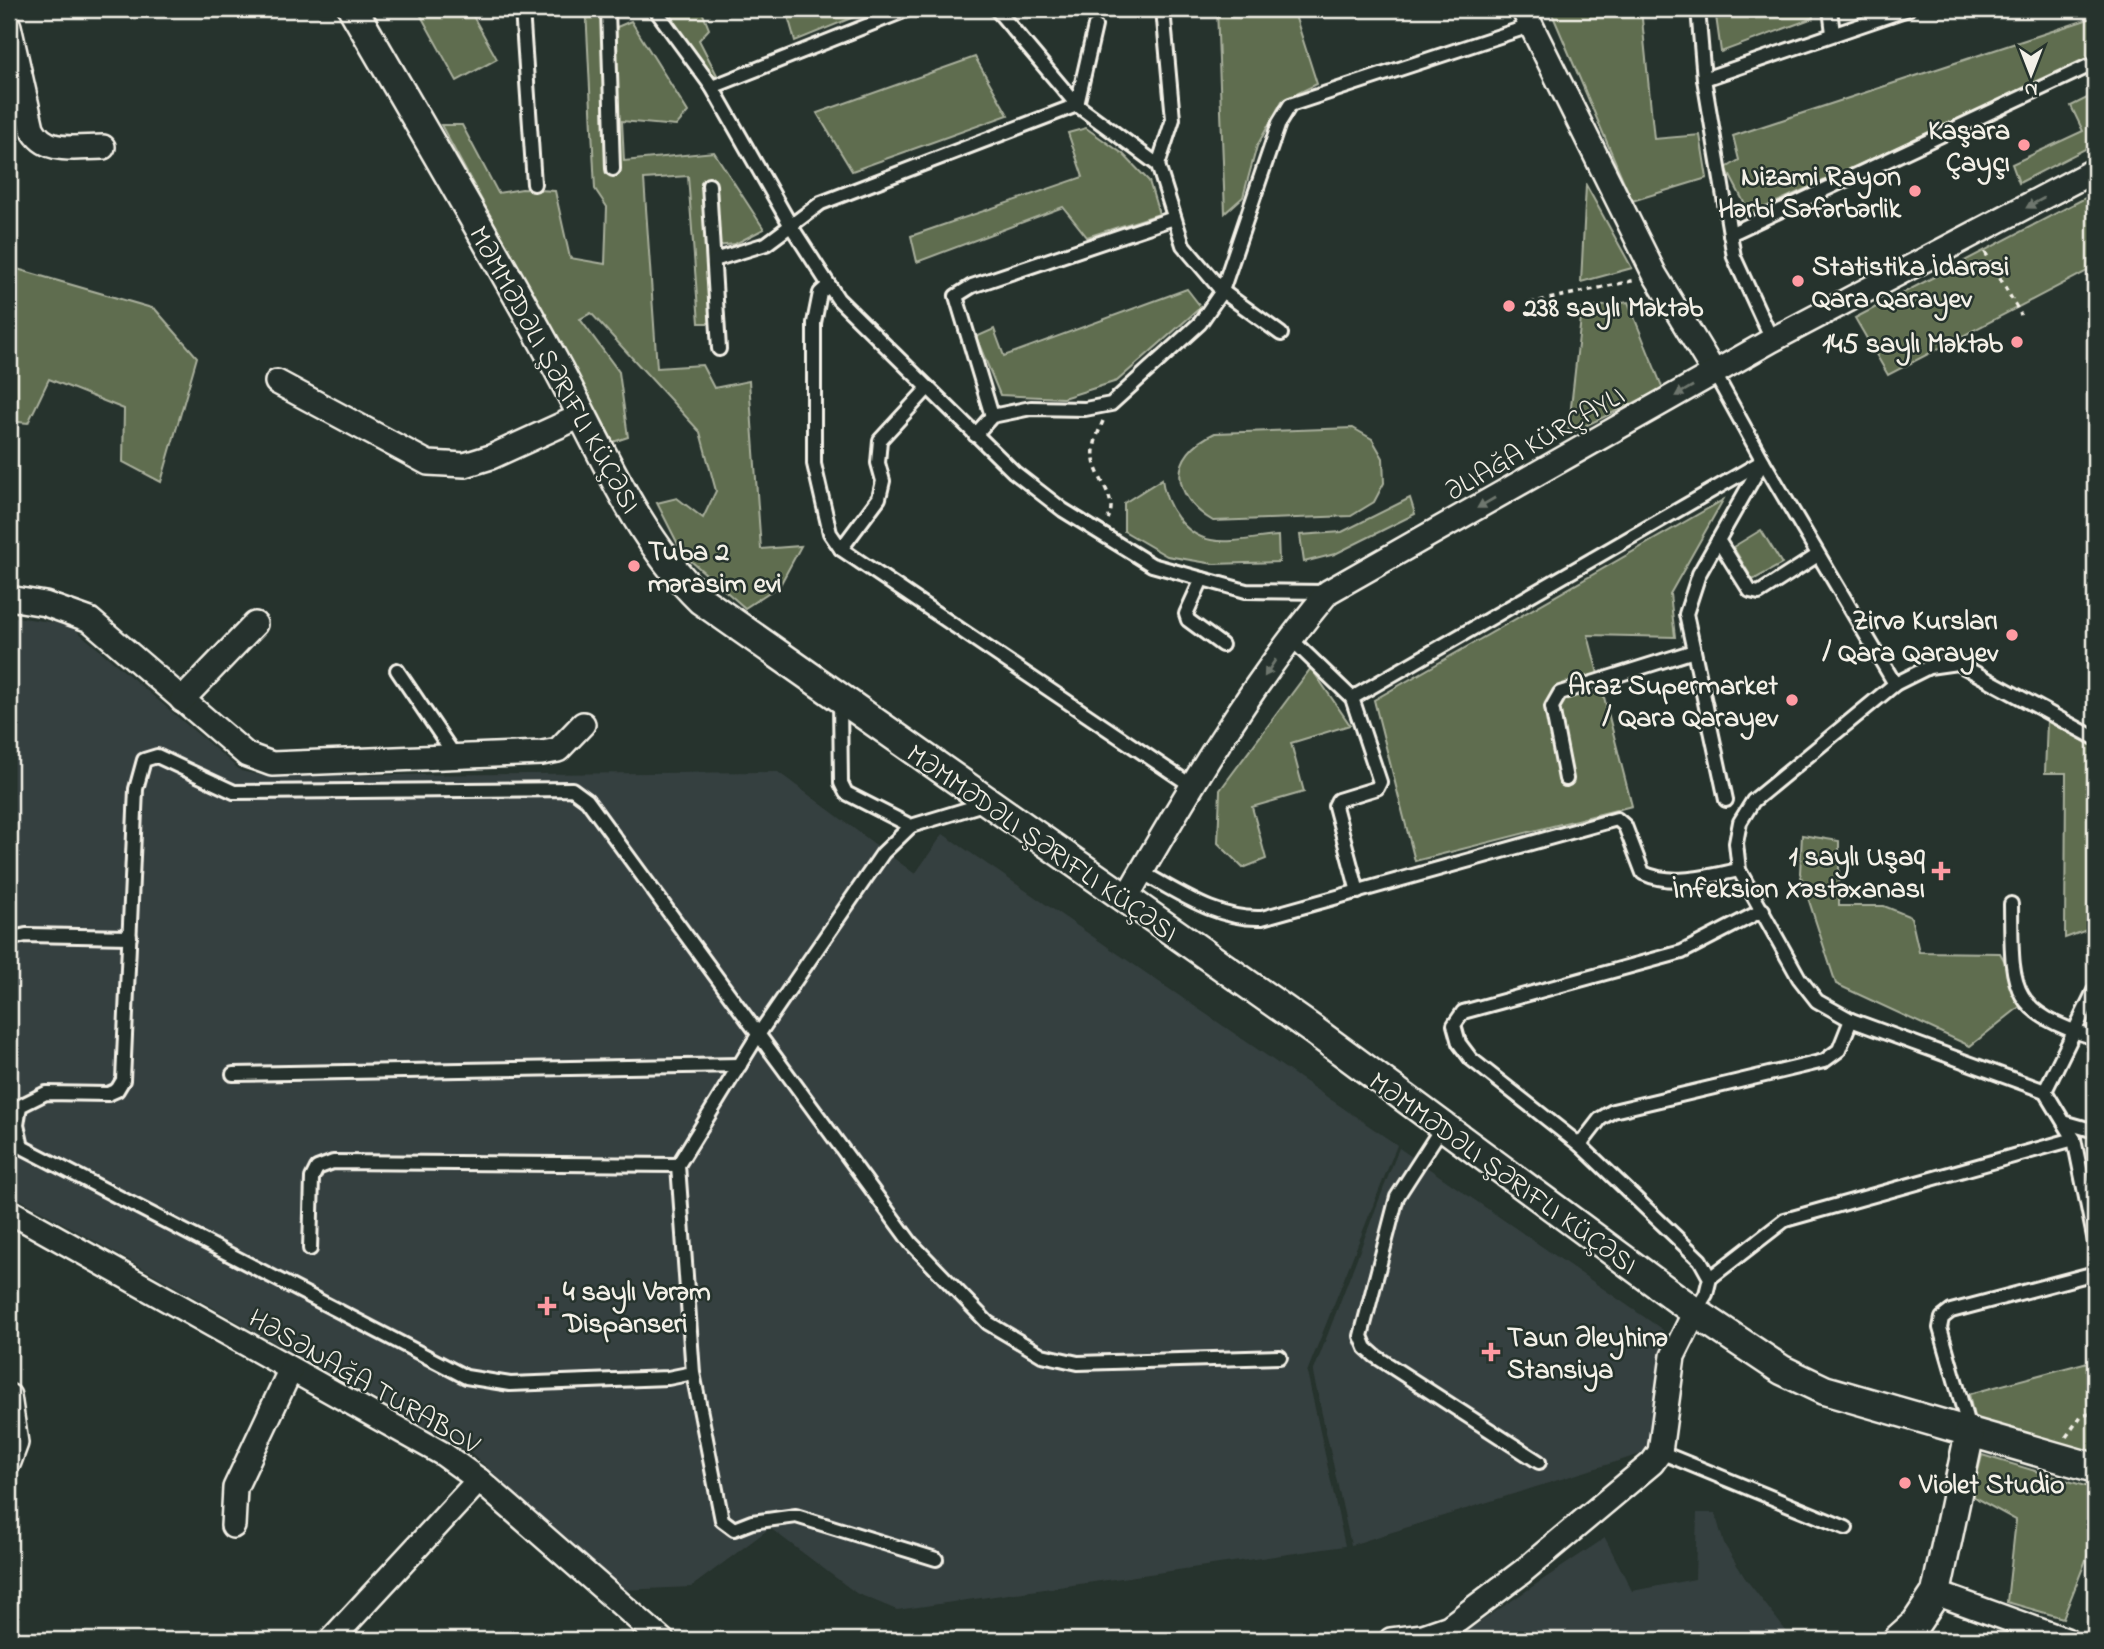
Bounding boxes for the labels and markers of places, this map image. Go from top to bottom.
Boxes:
place label: Kaşara Çayçı [1928,112,2010,185]
marker: Kaşara Çayçı [2016,137,2032,153]
place label: Nizami Rayon Hərbi Səfərbərlik [1718,158,1902,231]
marker: Nizami Rayon Hərbi Səfərbərlik [1907,183,1923,199]
place label: Statistika İdarəsi Qara Qarayev [1812,248,2009,321]
marker: Statistika İdarəsi Qara Qarayev [1790,273,1806,289]
place label: 238 saylı Məktəb [1522,289,1704,330]
marker: 238 saylı Məktəb [1501,298,1517,314]
place label: 145 saylı Məktəb [1822,325,2003,366]
marker: 145 saylı Məktəb [2009,334,2025,350]
place label: Tuba 2 mərasim evi [648,533,782,606]
marker: Tuba 2 mərasim evi [626,558,642,574]
place label: Zirvə Kursları / Qara Qarayev [1822,602,1999,675]
marker: Zirvə Kursları / Qara Qarayev [2004,627,2020,643]
place label: Araz Supermarket / Qara Qarayev [1568,667,1779,740]
marker: Araz Supermarket / Qara Qarayev [1784,692,1800,708]
place label: 1 saylı Uşaq İnfeksion Xəstəxanası [1673,838,1925,911]
marker: 1 saylı Uşaq İnfeksion Xəstəxanası [1931,861,1951,881]
place label: 4 saylı Vərəm Dispanseri [561,1273,711,1346]
marker: 4 saylı Vərəm Dispanseri [537,1296,557,1316]
place label: Taun Əleyhinə Stansiya [1507,1319,1668,1392]
marker: Taun Əleyhinə Stansiya [1481,1342,1501,1362]
place label: Violet Studio [1918,1466,2065,1507]
marker: Violet Studio [1897,1475,1913,1491]

